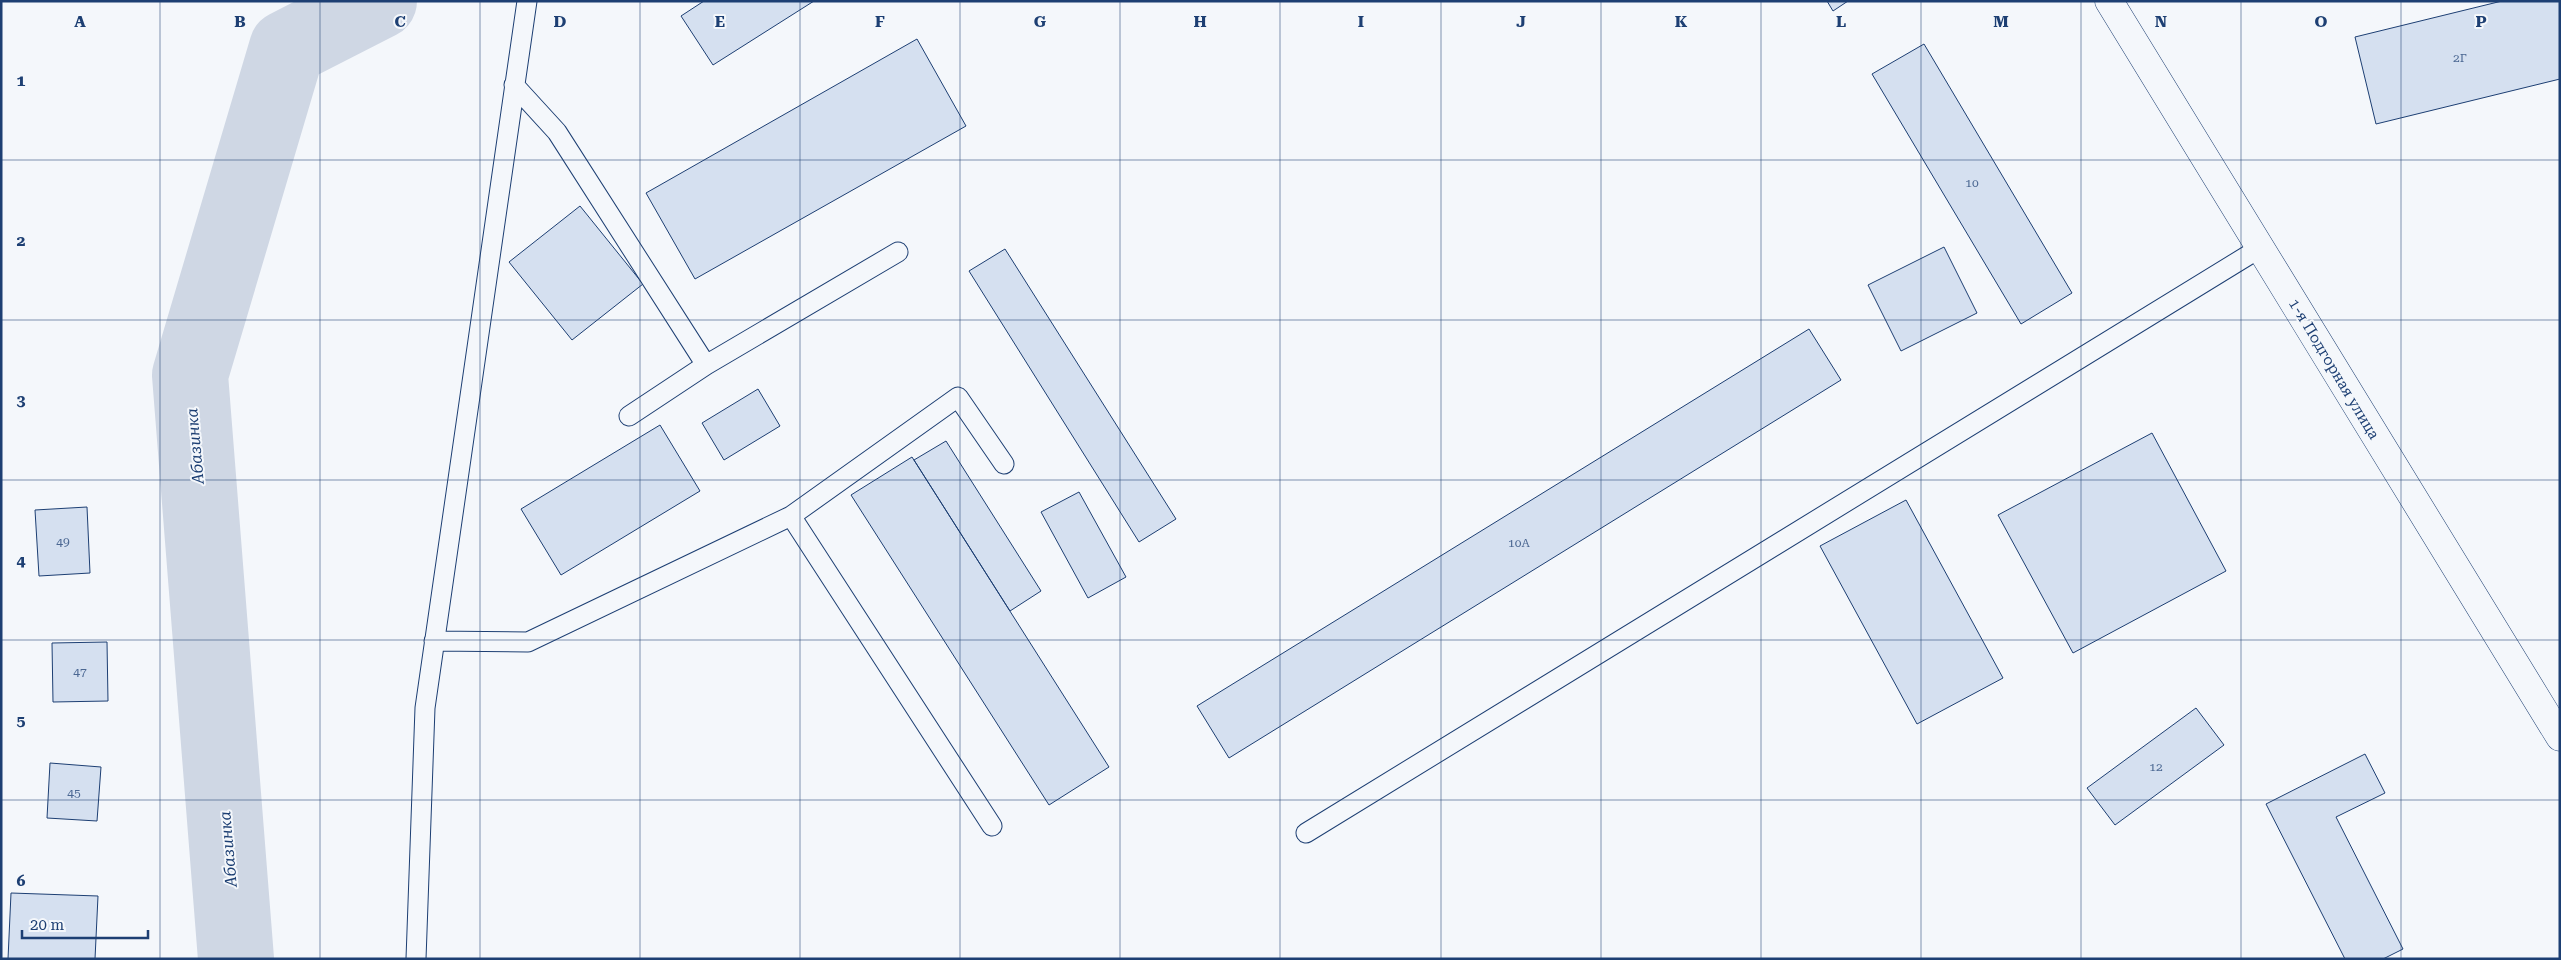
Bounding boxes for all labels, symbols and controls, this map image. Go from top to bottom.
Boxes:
text: A [74,12,86,31]
text: B [234,12,246,31]
text: C [394,12,406,31]
text: D [554,12,567,31]
text: E [715,12,725,31]
text: F [875,12,885,31]
text: G [1034,12,1047,31]
text: H [1193,12,1207,31]
text: I [1358,12,1364,31]
text: J [1516,12,1526,31]
text: K [1675,12,1688,31]
text: L [1836,12,1846,31]
text: M [1993,12,2009,31]
text: N [2155,12,2167,31]
text: O [2315,12,2328,31]
text: P [2475,12,2487,31]
house number: 2Г [2453,51,2467,65]
text: 1 [17,71,26,90]
house number: 10 [1965,176,1979,190]
text: 2 [17,231,26,250]
street label: 1-я Подгорная улица [2285,295,2383,443]
text: 3 [17,391,26,410]
water label: Абазинка [182,407,208,486]
house number: 49 [56,535,70,549]
house number: 10А [1508,536,1531,550]
text: 4 [17,551,26,570]
house number: 47 [73,665,87,679]
text: 5 [17,711,26,730]
house number: 12 [2149,760,2163,774]
house number: 45 [67,786,81,800]
water label: Абазинка [215,810,241,889]
text: 6 [17,871,26,890]
scale bar [22,908,149,940]
text: 20 m [30,916,65,934]

